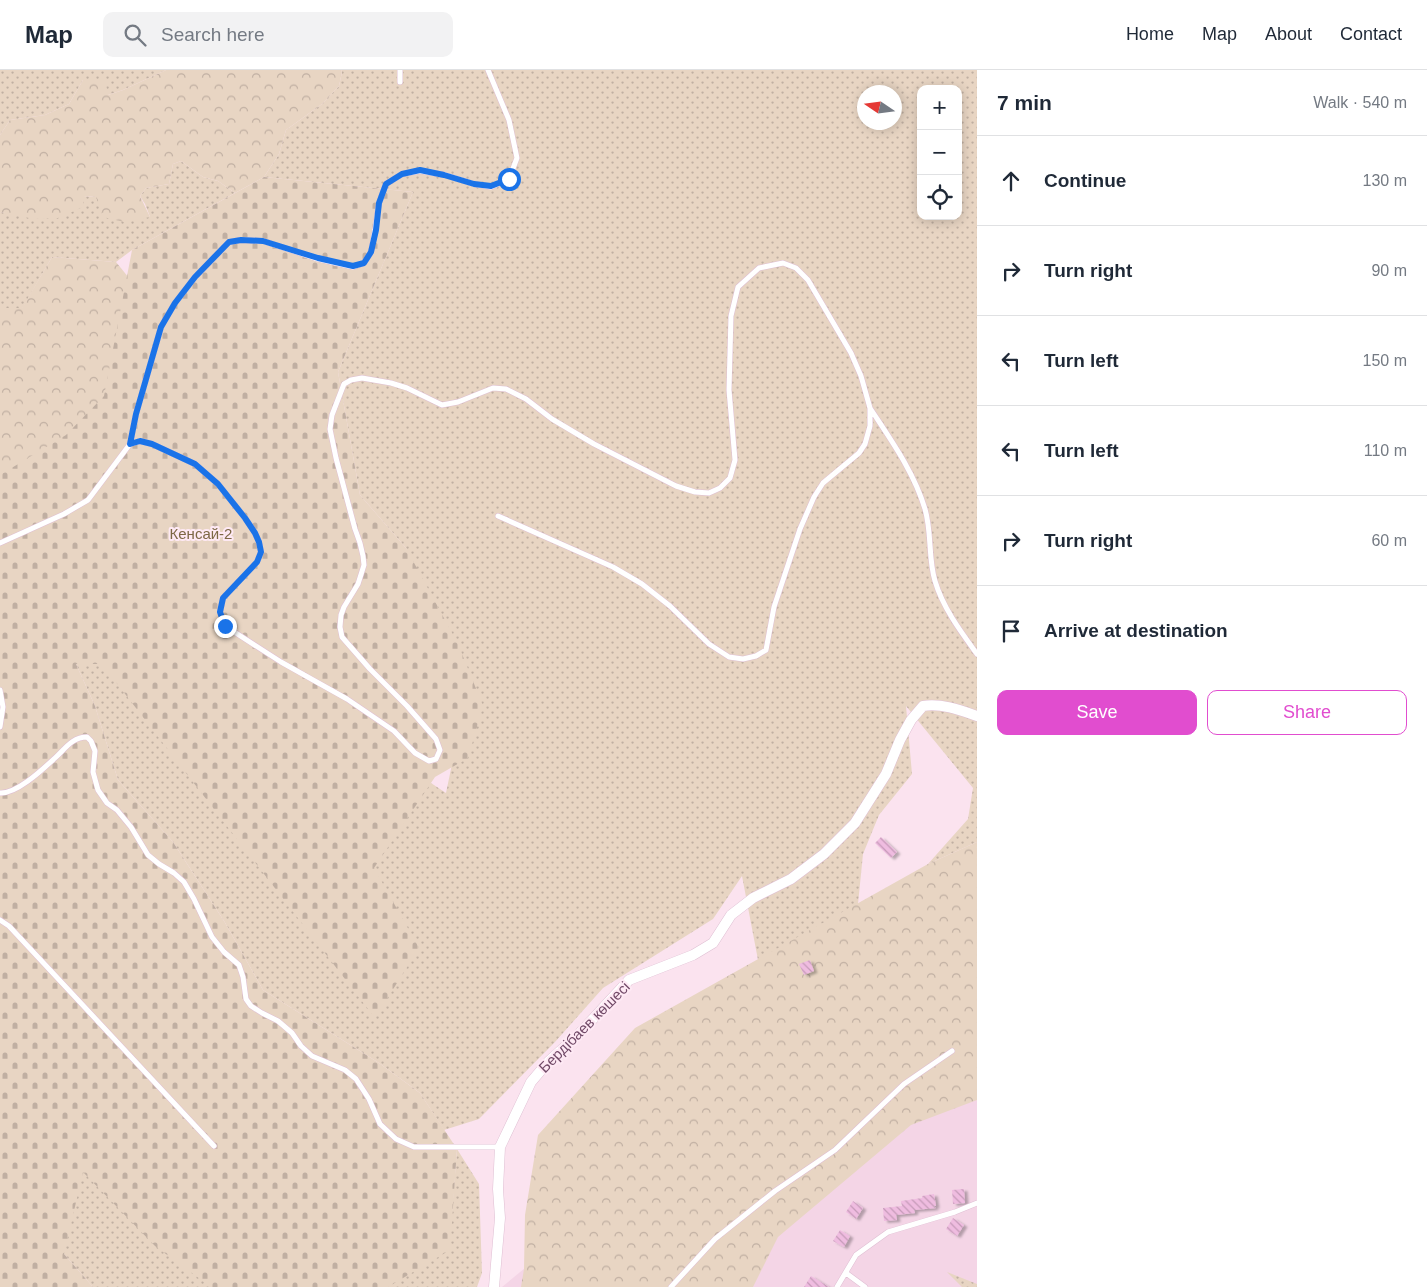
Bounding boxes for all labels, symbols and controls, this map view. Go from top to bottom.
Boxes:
search box [103,12,453,57]
text: Map [25,21,73,48]
icon: search [121,21,149,49]
text: Search here [161,24,265,45]
text: Home [1126,24,1174,44]
text: Map [1202,24,1237,44]
text: About [1265,24,1312,44]
text: Contact [1340,24,1402,44]
north arrow [857,85,902,130]
map controls [917,85,962,220]
button: + [917,85,962,130]
text: 7 min [997,91,1052,114]
text: Walk · 540 m [1313,94,1407,111]
button: − [917,130,962,175]
icon: ahead [997,167,1025,195]
route start [498,168,521,191]
text: Continue [1044,170,1126,191]
text: 130 m [1363,172,1407,189]
button: locate [917,175,962,220]
icon: right [997,257,1025,285]
text: Turn right [1044,260,1132,281]
text: 90 m [1371,262,1407,279]
icon: left [997,347,1025,375]
text: Turn left [1044,350,1119,371]
text: 150 m [1363,352,1407,369]
icon: left [997,437,1025,465]
text: Turn left [1044,440,1119,461]
text: 110 m [1364,442,1407,459]
park label: Кенсай-2 [170,525,232,542]
icon: right [997,527,1025,555]
text: Turn right [1044,530,1132,551]
text: 60 m [1371,532,1407,549]
route end [214,615,237,638]
icon: arrive [997,617,1025,645]
text: Arrive at destination [1044,620,1228,641]
button: Save [997,690,1197,735]
button: Share [1207,690,1407,735]
street label: Бердібаев көшесі [535,978,633,1076]

